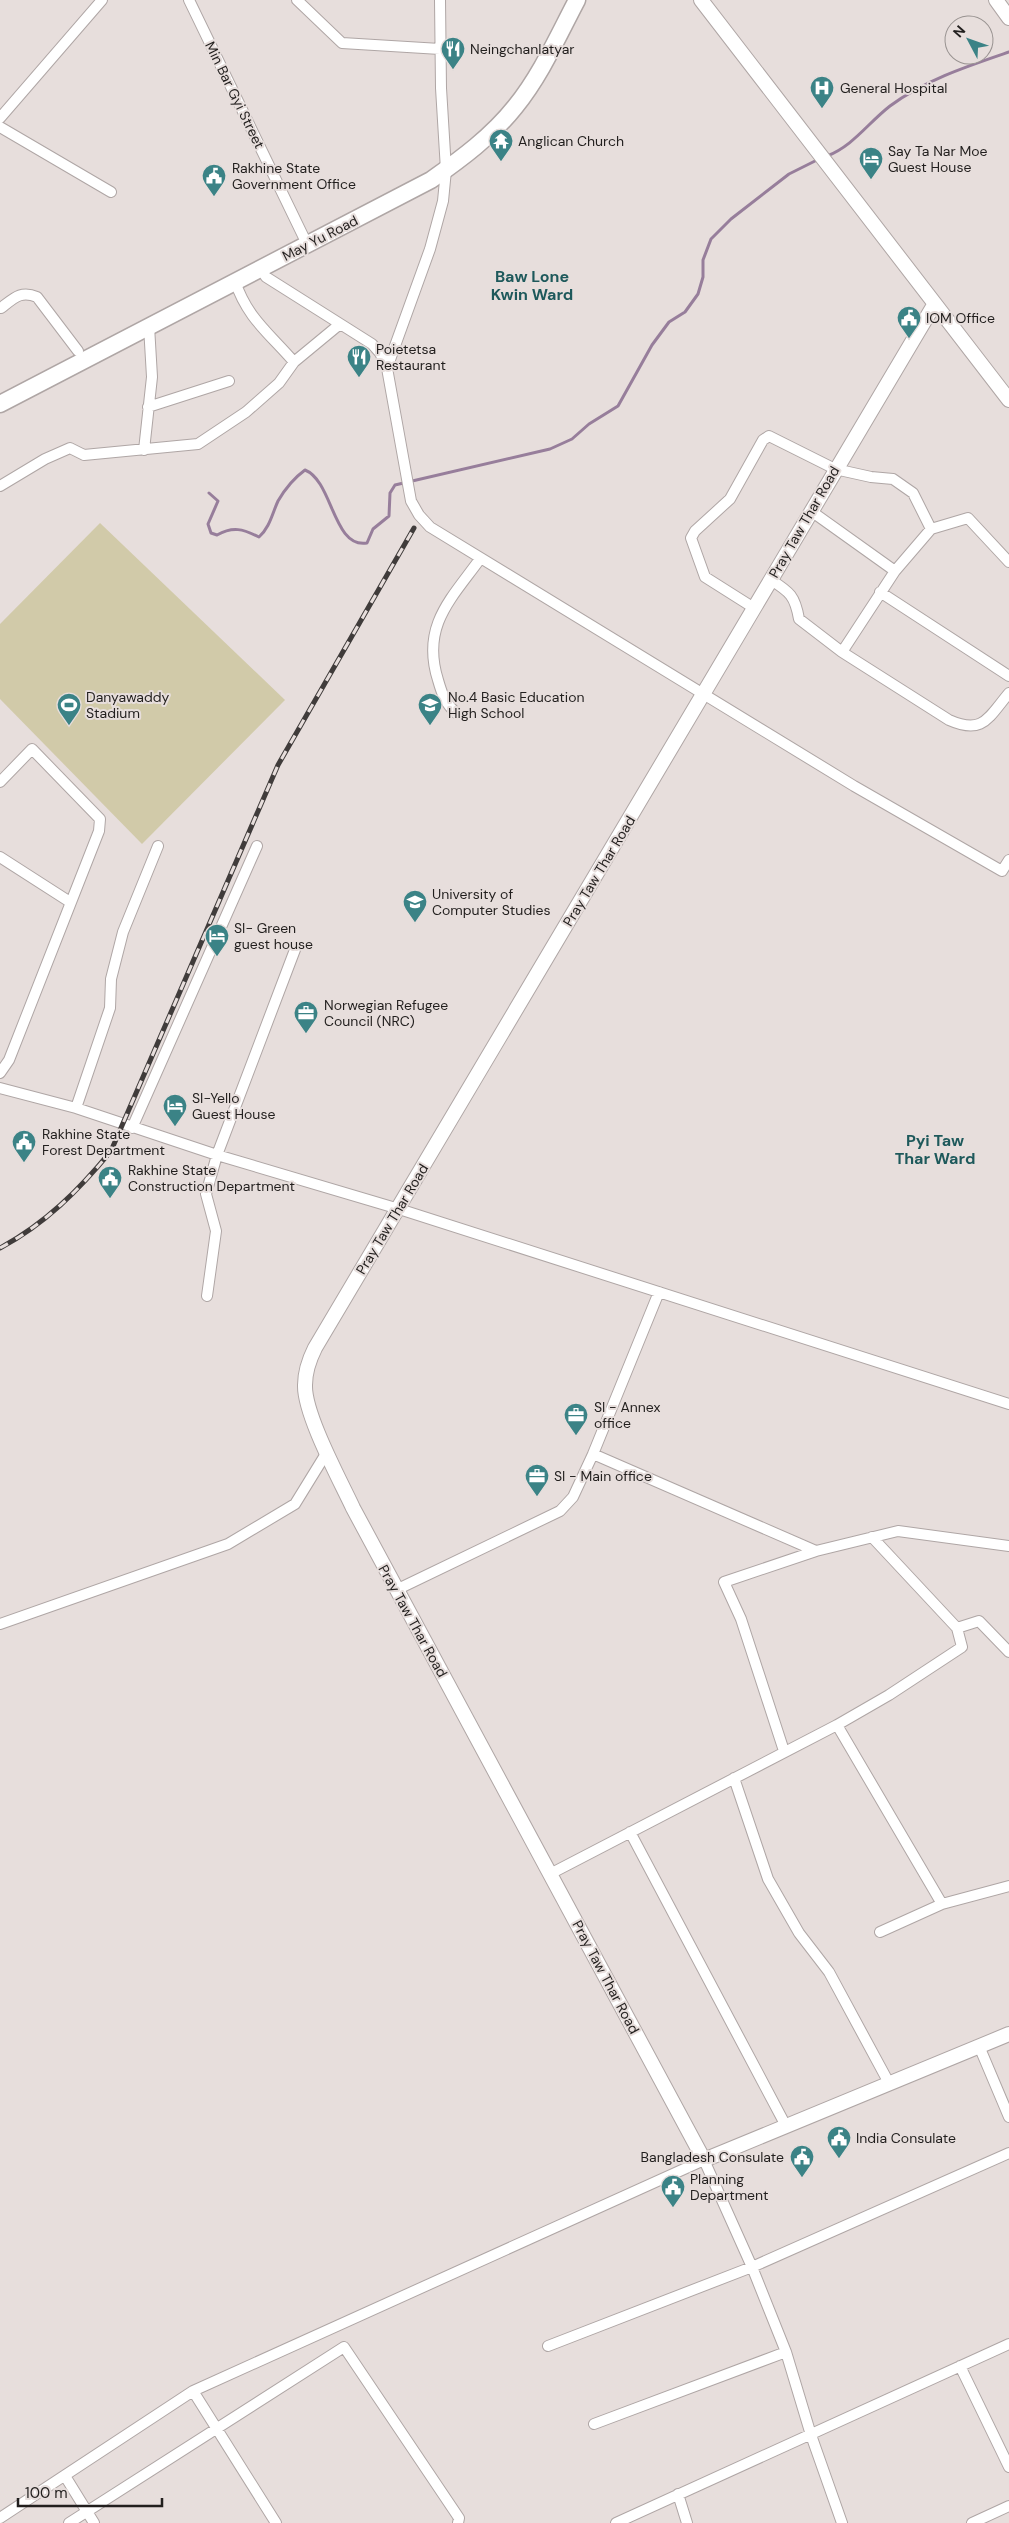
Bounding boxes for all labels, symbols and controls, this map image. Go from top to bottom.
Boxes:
north arrow [944,15,994,65]
text: N [949,22,969,41]
restaurant icon: Neingchanlatyar [440,36,466,70]
street label: Min Bar Gyi Street [201,38,269,152]
place label: Neingchanlatyar [470,40,574,58]
hospital icon: General Hospital [809,75,835,109]
place label: General Hospital [840,79,947,97]
temple icon: Anglican Church [488,128,514,162]
place label: Anglican Church [518,132,624,150]
place label: Say Ta Nar Moe Guest House [888,142,987,176]
hotel icon: Say Ta Nar Moe Guest House [858,146,884,180]
place label: Rakhine State Government Office [232,159,356,193]
public building icon: Rakhine State Government Office [201,163,227,197]
street label: May Yu Road [279,211,361,265]
district label: Baw Lone Kwin Ward [491,266,573,305]
public building icon: IOM Office [896,305,922,339]
place label: IOM Office [926,309,995,327]
place label: Poietetsa Restaurant [376,340,446,374]
restaurant icon: Poietetsa Restaurant [346,344,372,378]
street label: Pray Taw Thar Road [765,463,843,581]
place label: Danyawaddy Stadium [86,688,170,722]
place label: No.4 Basic Education High School [448,688,584,722]
sports icon: Danyawaddy Stadium [56,692,82,726]
school or university icon: No.4 Basic Education High School [417,692,443,726]
street label: Pray Taw Thar Road [559,812,639,930]
place label: University of Computer Studies [432,885,551,919]
school or university icon: University of Computer Studies [402,889,428,923]
place label: SI- Green guest house [234,919,313,953]
hotel icon: SI- Green guest house [204,923,230,957]
place label: Norwegian Refugee Council (NRC) [324,996,448,1030]
office icon: Norwegian Refugee Council (NRC) [293,1000,319,1034]
place label: SI-Yello Guest House [192,1089,275,1123]
hotel icon: SI-Yello Guest House [162,1093,188,1127]
place label: Rakhine State Forest Department [42,1125,165,1159]
public building icon: Rakhine State Forest Department [11,1129,37,1163]
district label: Pyi Taw Thar Ward [895,1130,975,1169]
street label: Pray Taw Thar Road [352,1160,432,1278]
place label: Rakhine State Construction Department [128,1161,295,1195]
public building icon: Rakhine State Construction Department [97,1165,123,1199]
place label: SI - Annex office [594,1398,660,1432]
office icon: SI - Annex office [563,1402,589,1436]
office icon: SI - Main office [524,1463,550,1497]
place label: SI - Main office [554,1467,652,1485]
street label: Pray Taw Thar Road [375,1562,451,1680]
street label: Pray Taw Thar Road [568,1917,644,2037]
public building icon: India Consulate [826,2125,852,2159]
place label: India Consulate [856,2129,956,2147]
public building icon: Bangladesh Consulate [789,2144,815,2178]
place label: Bangladesh Consulate [641,2148,784,2166]
place label: Planning Department [690,2170,769,2204]
public building icon: Planning Department [660,2174,686,2208]
scale bar [18,2476,161,2508]
text: 100 m [25,2483,68,2503]

